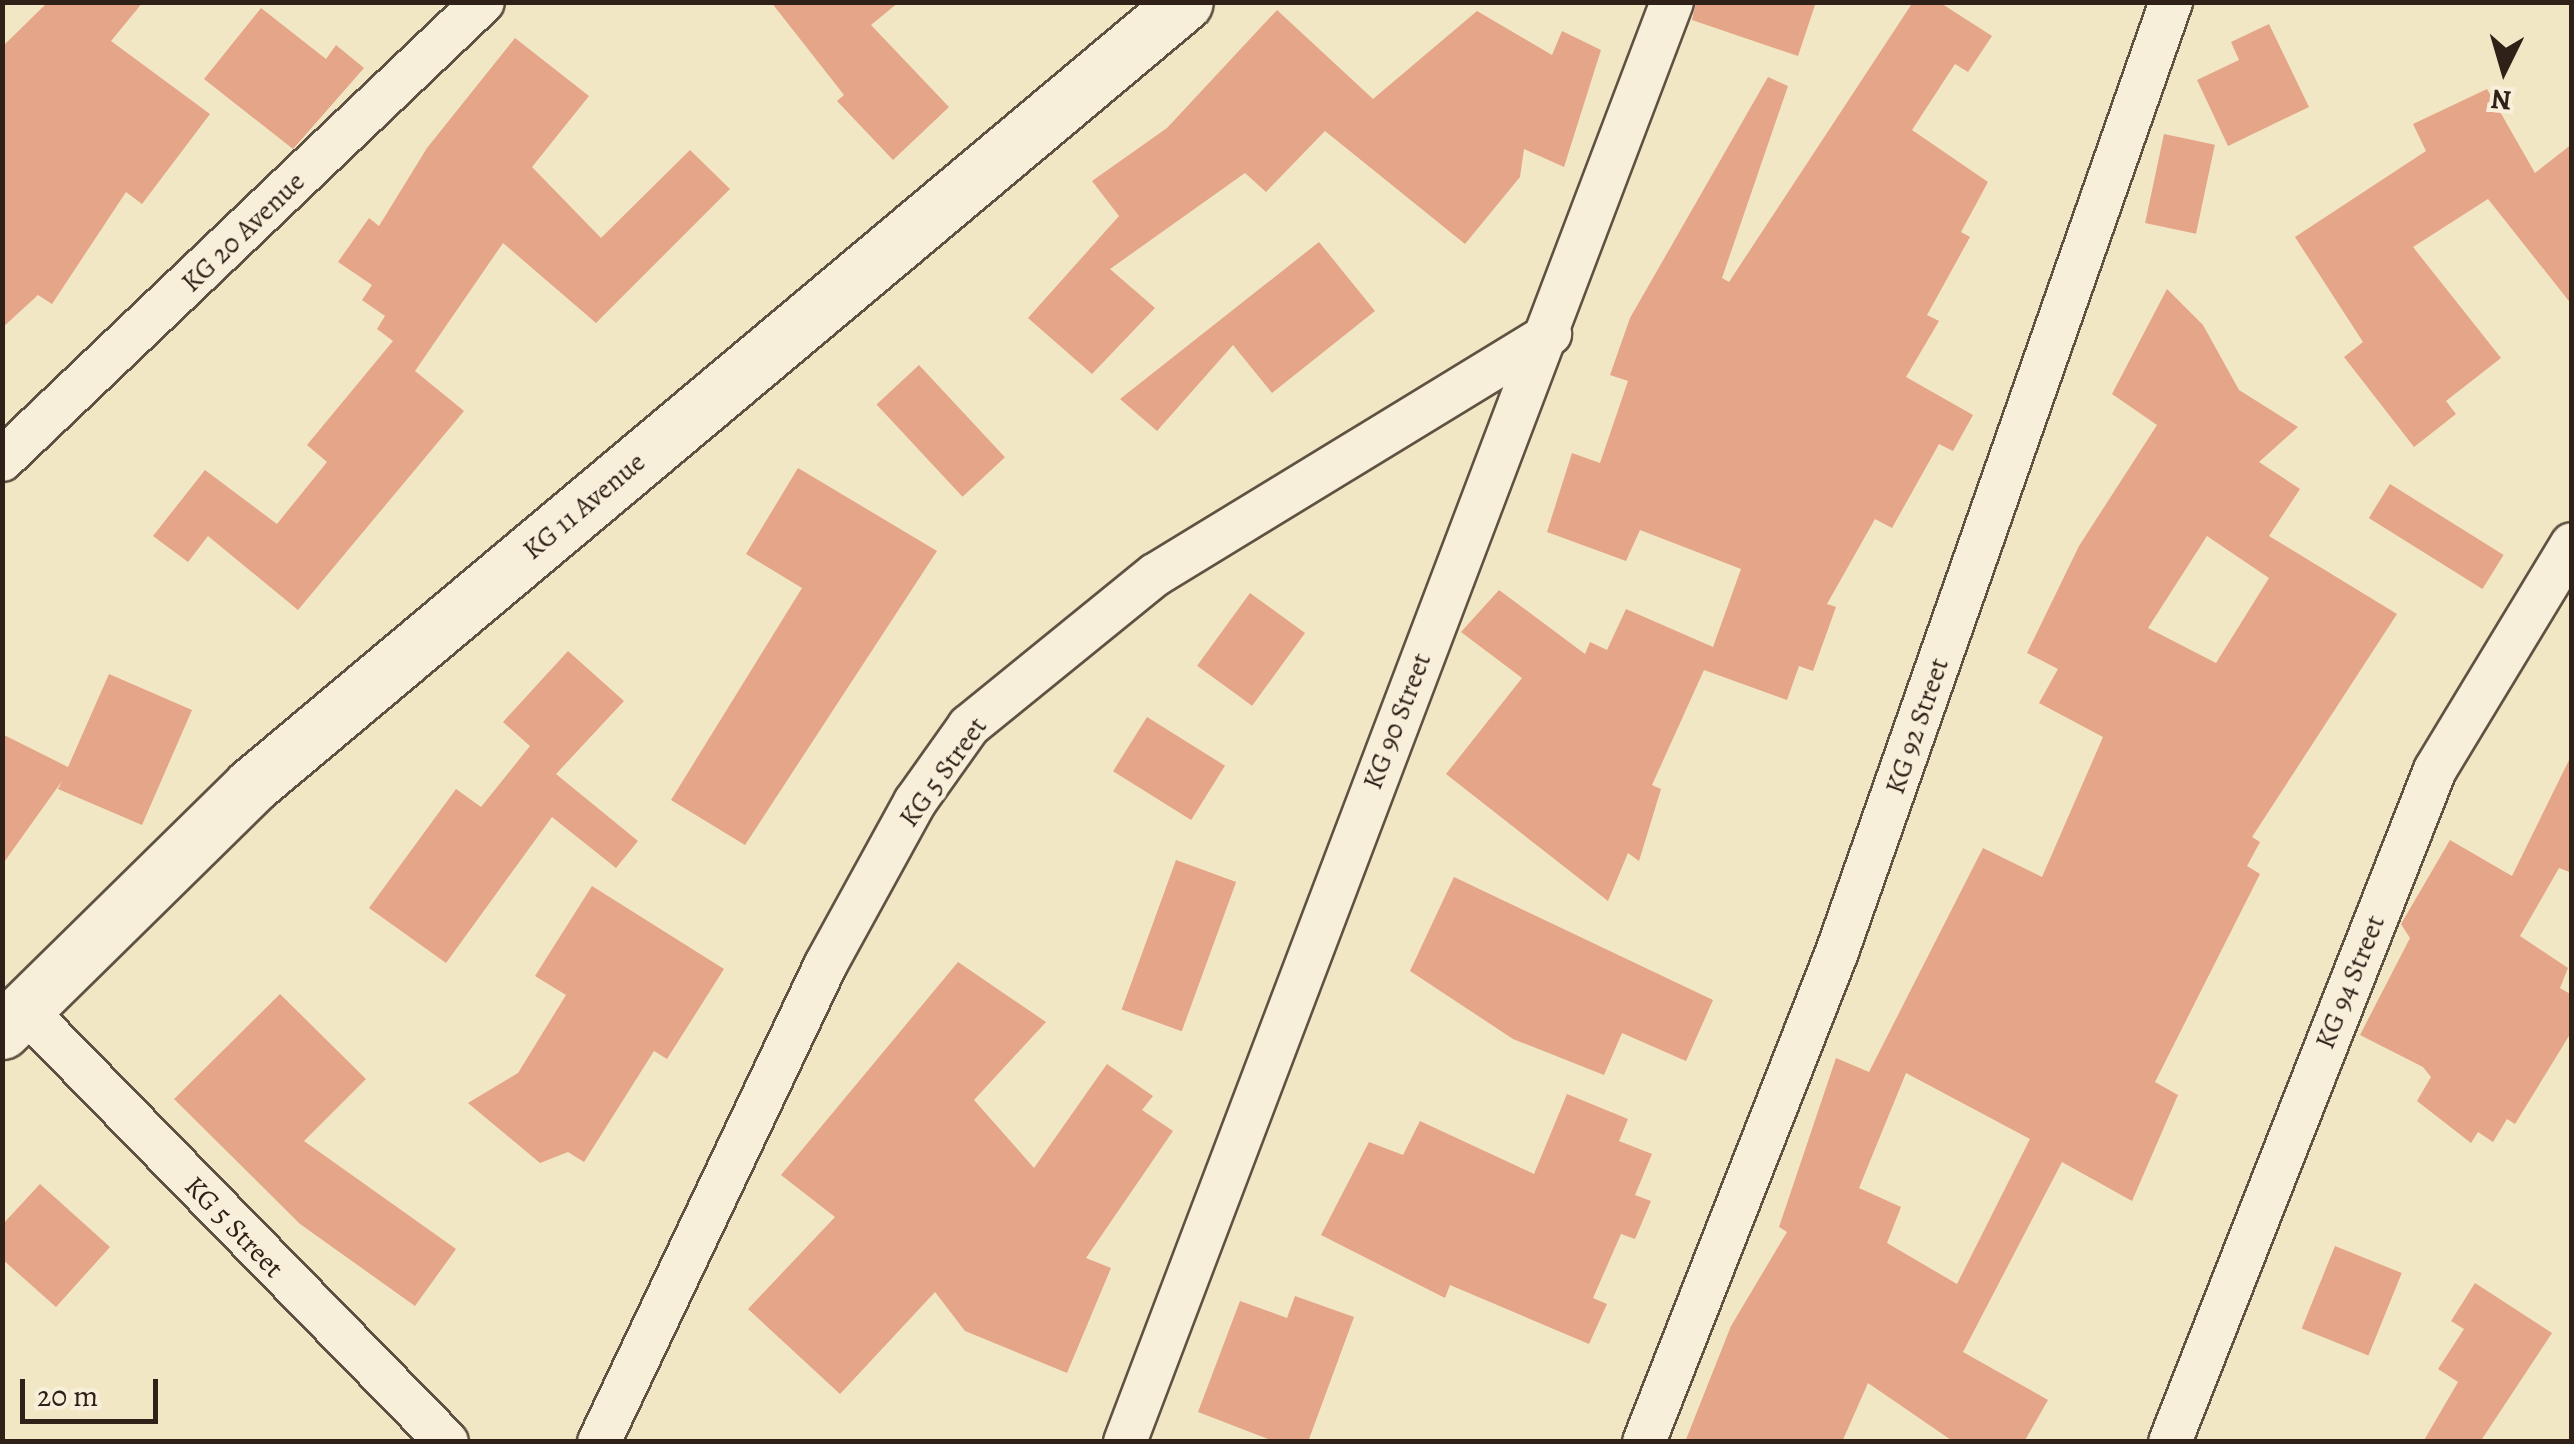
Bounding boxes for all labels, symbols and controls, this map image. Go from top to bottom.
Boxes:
north arrow [2454,20,2554,120]
text: N [2490,80,2513,120]
street label: KG 20 Avenue [174,165,312,299]
street label: KG 11 Avenue [516,445,652,567]
street label: KG 90 Street [1356,648,1438,794]
street label: KG 92 Street [1878,654,1956,798]
street label: KG 5 Street [892,710,994,834]
street label: KG 94 Street [2308,910,2392,1054]
street label: KG 5 Street [178,1169,290,1285]
scale bar [25,1359,162,1421]
text: 20 m [37,1376,98,1416]

